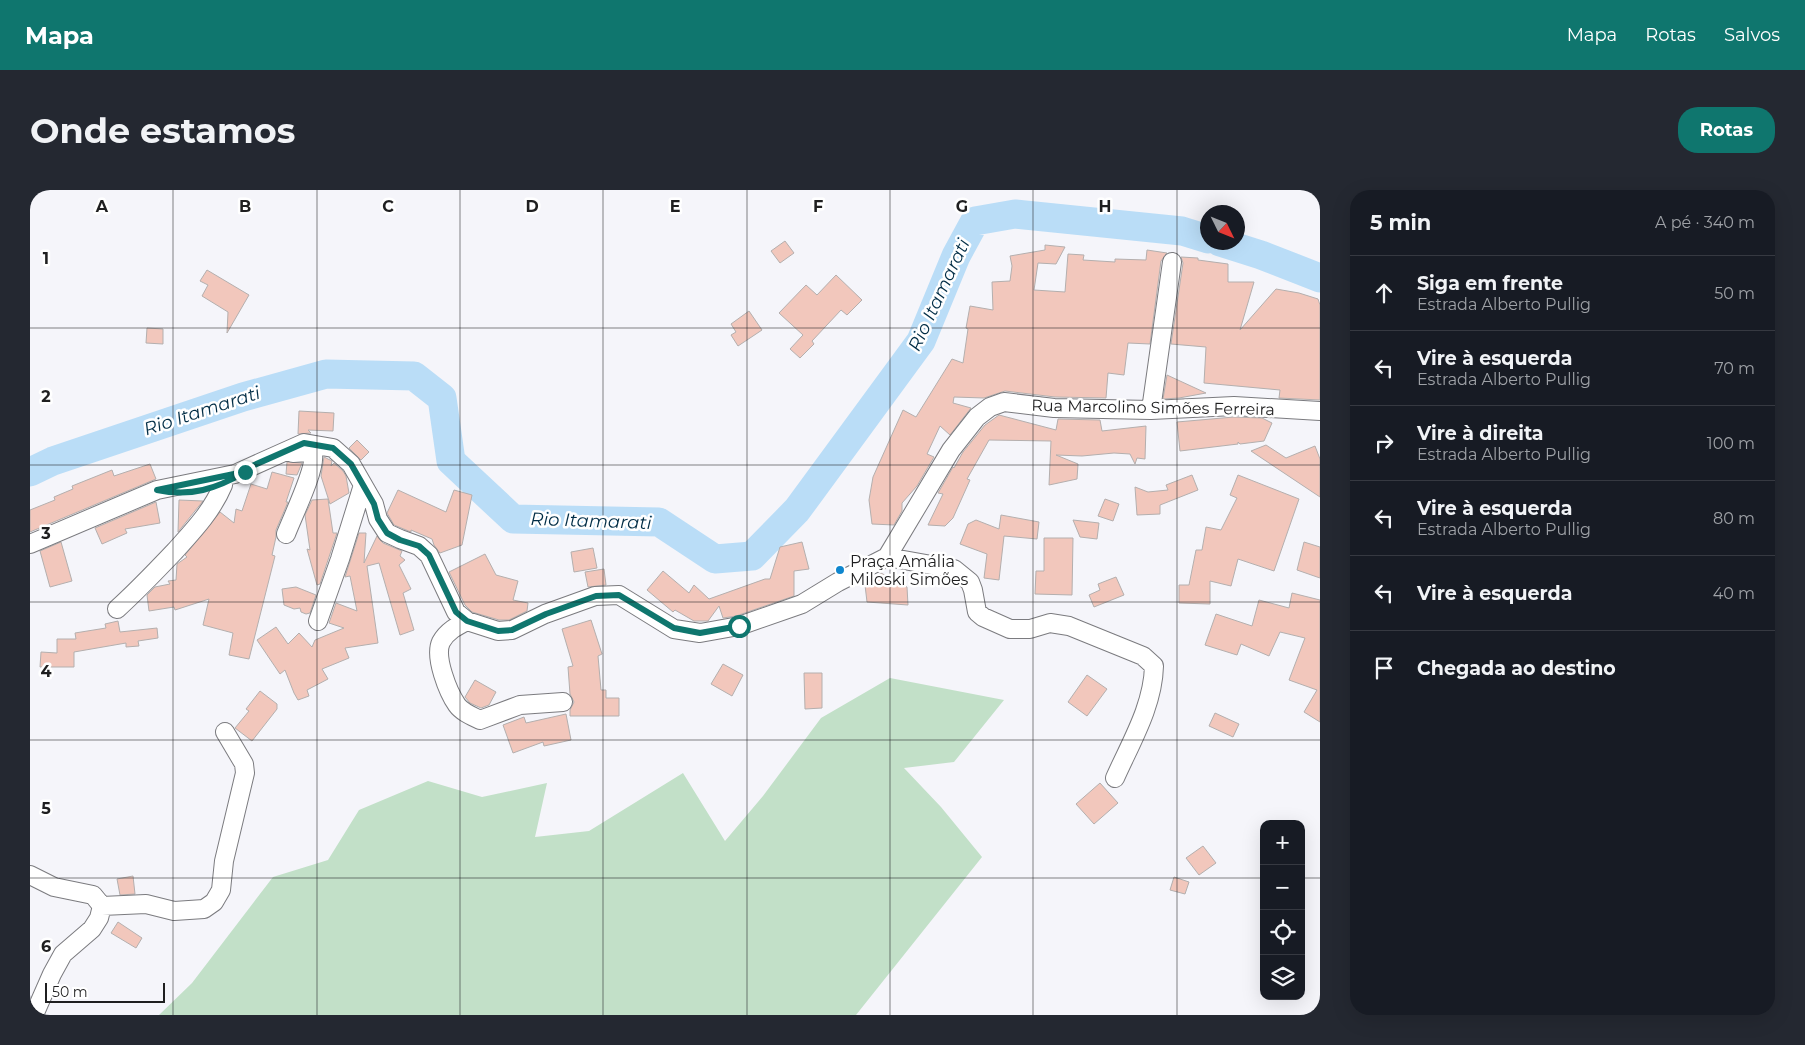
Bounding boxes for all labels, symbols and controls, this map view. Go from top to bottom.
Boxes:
text: Mapa [25,21,94,50]
text: Mapa [1567,24,1617,46]
text: Rotas [1645,24,1696,46]
text: Salvos [1724,24,1780,46]
button: Rotas [1678,107,1775,153]
text: Onde estamos [30,109,295,152]
text: A [95,197,109,216]
text: B [239,197,251,216]
text: C [382,197,394,216]
text: D [525,197,539,216]
text: E [670,197,680,216]
text: F [813,197,823,216]
text: G [956,197,968,216]
text: H [1099,197,1111,216]
north arrow [1200,205,1245,250]
text: 5 min [1370,210,1431,235]
text: A pé · 340 m [1655,213,1755,232]
water label: Rio Itamarati [903,235,975,355]
text: 1 [43,249,49,268]
text: Siga em frente [1417,272,1563,295]
icon: ahead [1370,279,1398,307]
text: 50 m [1714,284,1755,303]
text: Estrada Alberto Pullig [1417,295,1591,314]
text: Vire à esquerda [1417,347,1572,370]
icon: left [1370,354,1398,382]
text: 70 m [1714,359,1755,378]
text: Estrada Alberto Pullig [1417,370,1591,389]
water label: Rio Itamarati [141,382,263,440]
text: 2 [41,387,51,406]
street label: Rua Marcolino Simões Ferreira [1031,396,1275,419]
text: Vire à direita [1417,422,1544,445]
icon: right [1370,429,1398,457]
text: 100 m [1707,434,1755,453]
text: Estrada Alberto Pullig [1417,445,1591,464]
route end [234,461,257,484]
text: Vire à esquerda [1417,497,1572,520]
icon: left [1370,504,1398,532]
water label: Rio Itamarati [530,508,652,534]
text: 80 m [1713,509,1755,528]
text: Estrada Alberto Pullig [1417,520,1591,539]
text: 3 [40,524,51,543]
place label: Praça Amália Miloski Simões [850,552,969,589]
marker: Praça Amália Miloski Simões [834,564,846,576]
icon: left [1370,579,1398,607]
text: Vire à esquerda [1417,582,1572,605]
text: 40 m [1713,584,1755,603]
route start [728,615,751,638]
icon: arrive [1370,654,1398,682]
text: Chegada ao destino [1417,657,1616,680]
text: 4 [40,662,52,681]
text: 5 [41,799,51,818]
map controls [1260,820,1305,1000]
button: + [1260,820,1305,865]
button: − [1260,865,1305,910]
button: locate [1260,910,1305,955]
text: 6 [41,937,51,956]
button: layers [1260,955,1305,1000]
scale bar [45,980,165,1003]
text: 50 m [52,983,88,1001]

